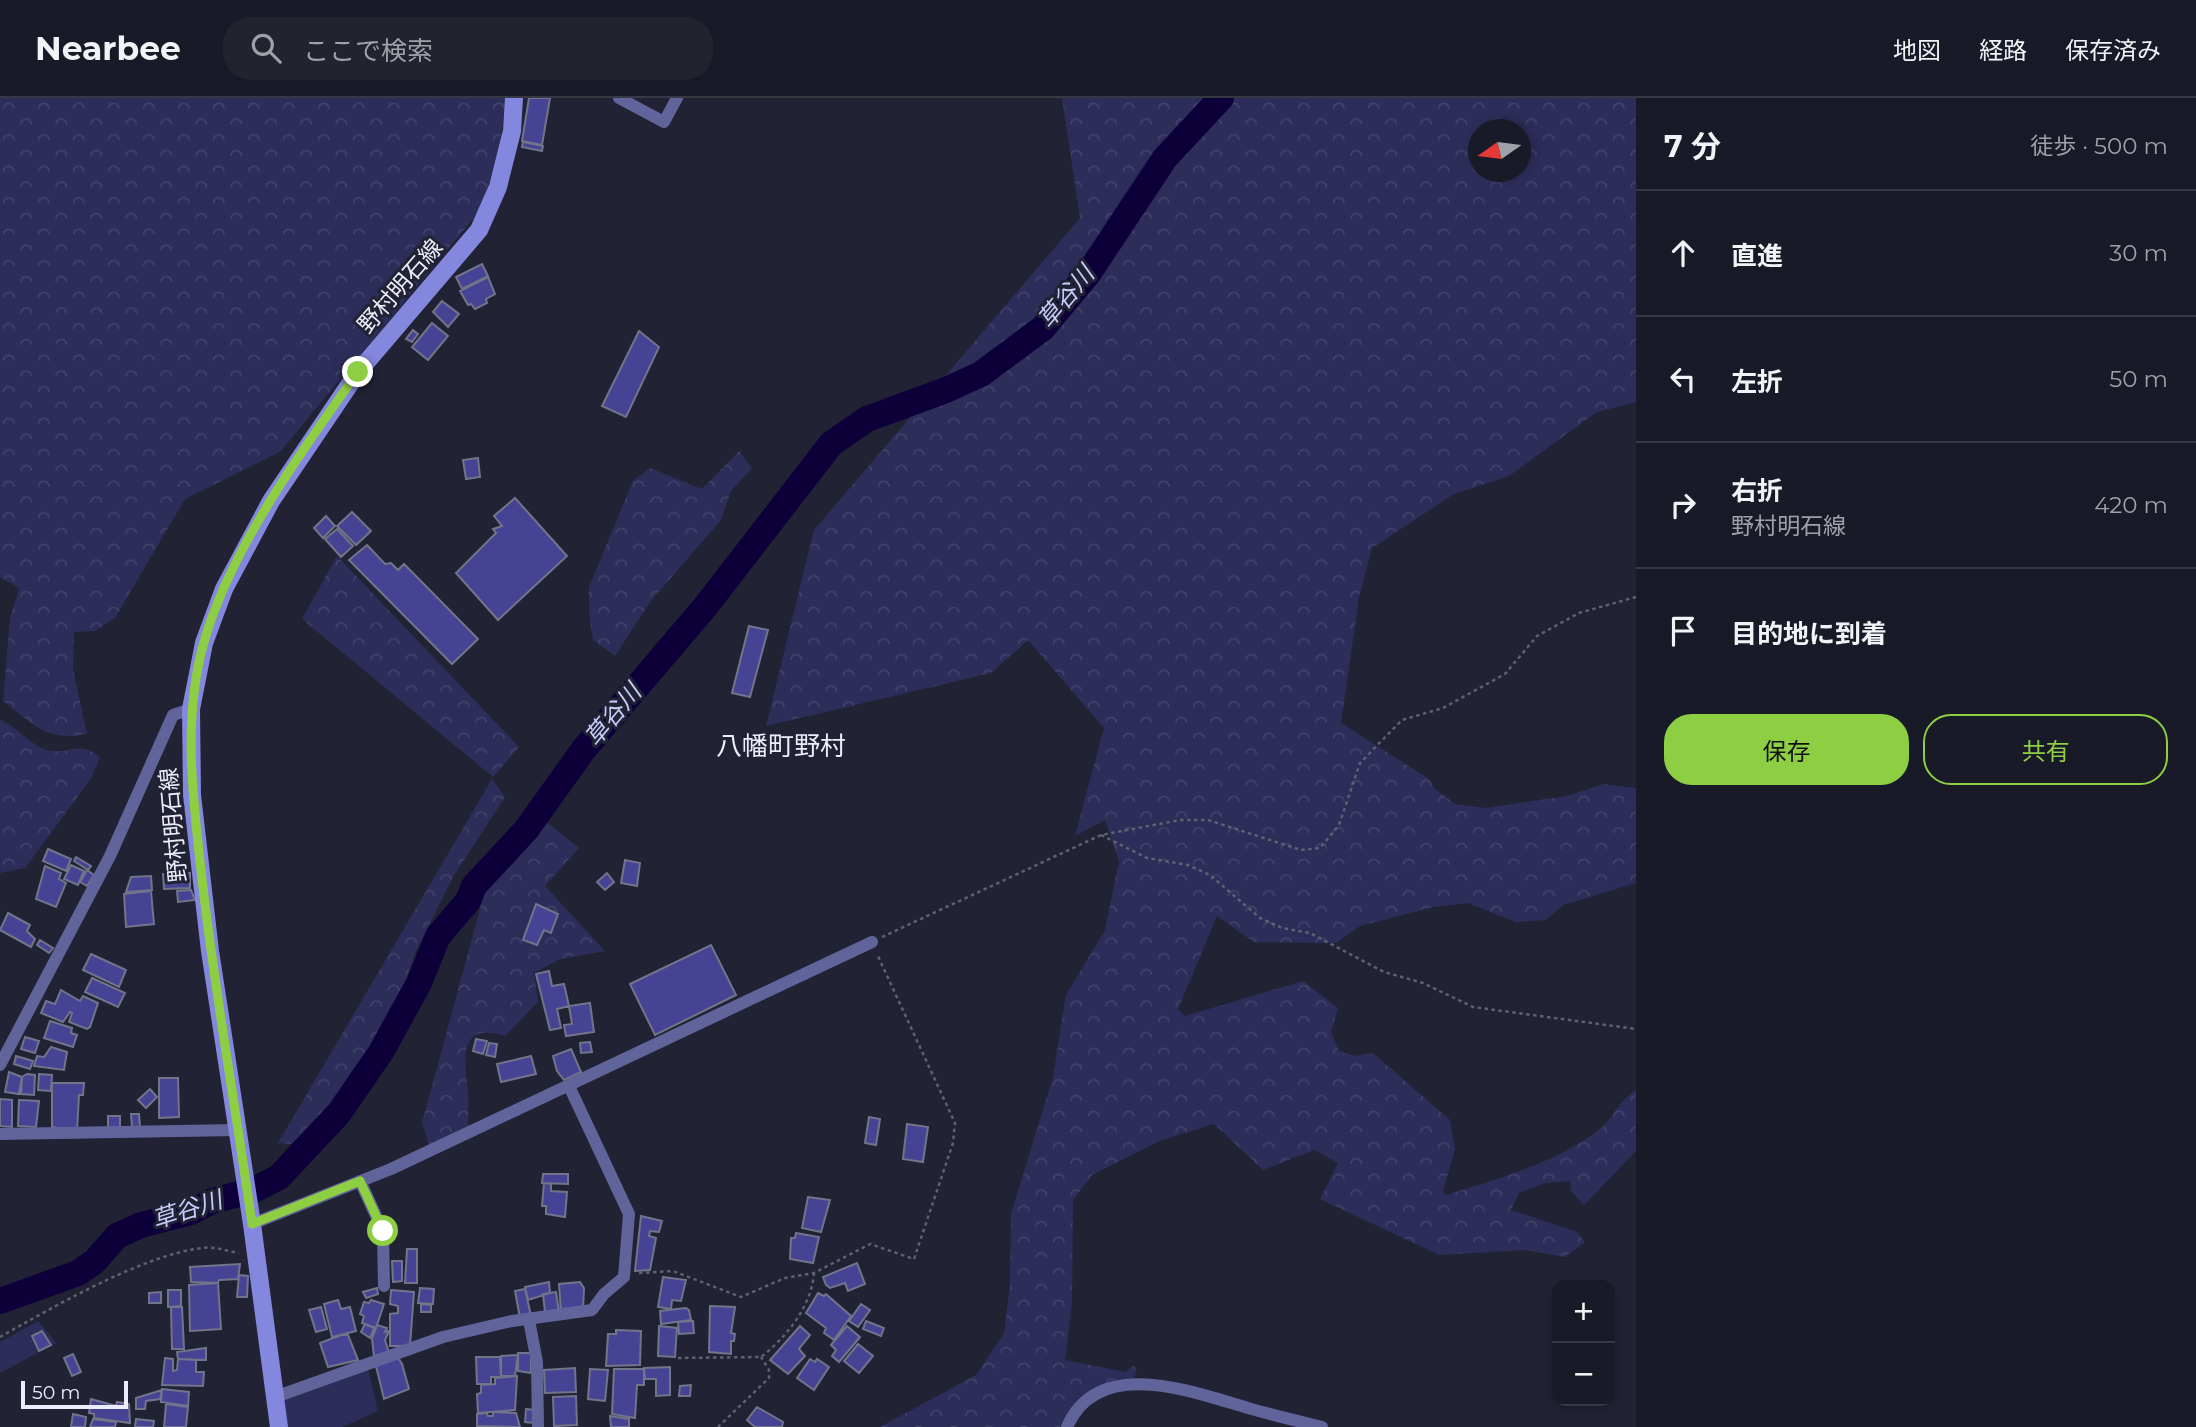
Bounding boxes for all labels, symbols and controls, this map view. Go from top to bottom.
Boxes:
search box [223,17,713,80]
text: Nearbee [35,28,181,68]
icon: search [247,29,285,67]
text: ここで検索 [303,35,433,67]
text: 地図 [1893,36,1941,65]
text: 経路 [1979,36,2027,65]
text: 保存済み [2065,36,2161,65]
north arrow [1468,119,1531,182]
text: 7 分 [1664,128,1721,165]
text: 徒歩 · 500 m [2030,132,2168,160]
street label: 野村明石線 [352,233,448,339]
icon: ahead [1664,234,1702,272]
text: 30 m [2109,239,2168,267]
text: 直進 [1731,240,1783,272]
water label: 草谷川 [1031,257,1102,334]
route end [342,356,373,387]
icon: left [1664,360,1702,398]
text: 50 m [2109,365,2168,393]
text: 左折 [1731,366,1783,398]
text: 右折 [1731,475,1783,507]
icon: right [1664,486,1702,524]
text: 420 m [2094,491,2168,519]
text: 野村明石線 [1731,512,1846,540]
icon: arrive [1664,612,1702,650]
text: 目的地に到着 [1731,618,1887,650]
water label: 草谷川 [578,675,649,752]
button: 保存 [1664,714,1909,785]
button: 共有 [1923,714,2168,785]
district label: 八幡町野村 [716,730,846,762]
street label: 野村明石線 [154,766,192,884]
water label: 草谷川 [148,1184,228,1234]
route start [367,1215,398,1246]
map controls [1552,1280,1615,1406]
button: + [1552,1280,1615,1343]
button: − [1552,1343,1615,1406]
scale bar [21,1378,128,1410]
text: 50 m [32,1381,80,1404]

